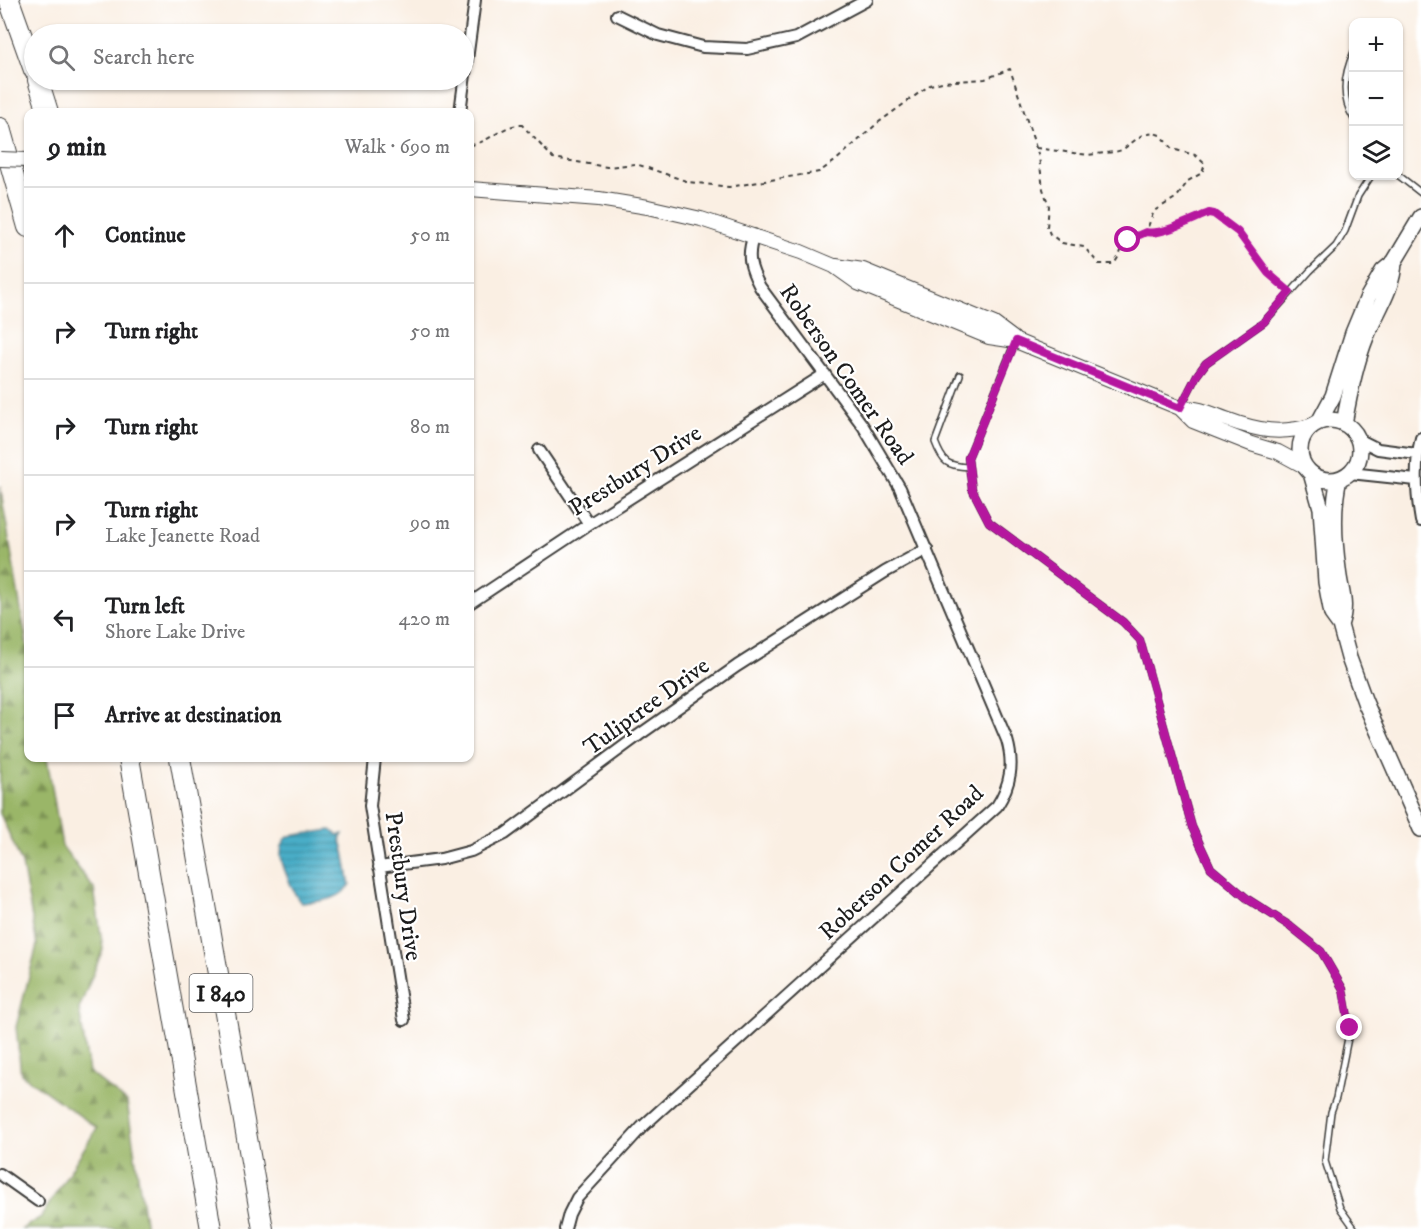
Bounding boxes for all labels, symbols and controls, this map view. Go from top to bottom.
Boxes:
map controls [1349,18,1403,180]
button: + [1349,18,1403,72]
search box [24,24,474,90]
icon: search [45,41,78,74]
text: Search here [93,44,195,71]
button: − [1349,72,1403,126]
button: layers [1349,126,1403,180]
text: 9 min [48,131,106,164]
text: Walk · 690 m [345,135,450,160]
icon: ahead [48,219,81,252]
text: Continue [105,222,186,249]
text: 50 m [410,223,450,248]
route start [1114,226,1140,252]
street label: Roberson Comer Road [772,278,920,471]
icon: right [48,315,81,348]
text: Turn right [105,318,198,345]
text: 50 m [410,319,450,344]
icon: right [48,411,81,444]
text: Turn right [105,414,198,441]
text: 80 m [410,415,450,440]
street label: Prestbury Drive [564,418,707,523]
text: Turn right [105,497,198,524]
icon: right [48,507,81,540]
text: 90 m [410,511,450,536]
text: Lake Jeanette Road [105,524,260,549]
text: Turn left [105,593,185,620]
icon: left [48,603,81,636]
text: 420 m [399,607,450,632]
text: Shore Lake Drive [105,620,245,645]
street label: Tuliptree Drive [578,651,716,763]
icon: arrive [48,699,81,732]
text: Arrive at destination [105,702,282,729]
street label: Roberson Comer Road [813,779,990,947]
street label: Prestbury Drive [378,810,428,963]
road number: I 840 [190,974,252,1012]
route end [1336,1014,1362,1040]

